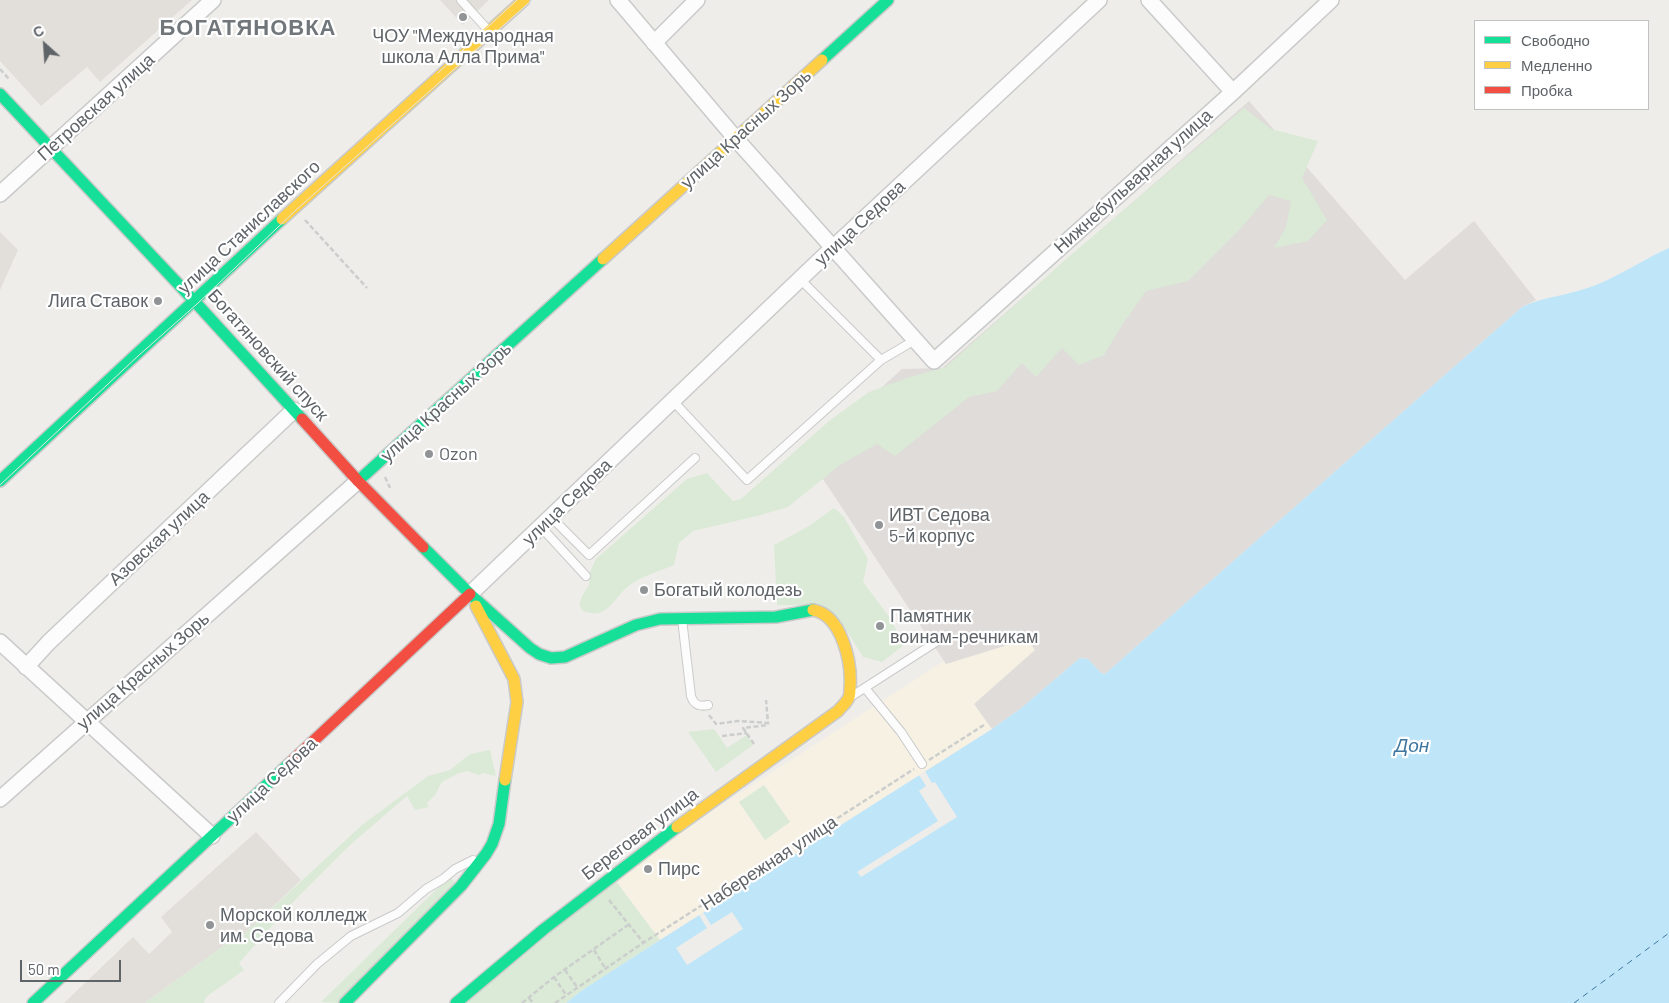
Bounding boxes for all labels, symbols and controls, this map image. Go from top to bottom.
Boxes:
marker: ЧОУ "Международная школа Алла Прима" [457,11,469,23]
district label: БОГАТЯНОВКА [158,15,338,41]
north arrow [20,20,70,70]
legend [1474,20,1649,110]
text: С [30,21,46,41]
place label: ЧОУ "Международная школа Алла Прима" [372,25,554,68]
text: Свободно [1521,31,1590,49]
street label: Петровская улица [33,49,159,165]
text: Медленно [1521,56,1592,74]
street label: улица Красных Зорь [676,65,816,193]
text: Пробка [1521,81,1572,99]
street label: Нижнебульварная улица [1049,104,1217,258]
street label: улица Станиславского [174,156,324,298]
street label: улица Седова [810,176,910,270]
street label: Богатяновский спуск [203,285,333,425]
place label: Лига Ставок [48,290,148,312]
marker: Лига Ставок [152,295,164,307]
street label: улица Красных Зорь [376,338,516,466]
place label: Ozon [439,443,478,465]
marker: Ozon [423,448,435,460]
street label: улица Седова [518,454,616,550]
street label: Азовская улица [104,486,214,590]
place label: ИВТ Седова 5-й корпус [889,504,990,546]
marker: ИВТ Седова 5-й корпус [873,519,885,531]
place label: Богатый колодезь [654,579,802,601]
marker: Богатый колодезь [638,584,650,596]
place label: Памятник воинам-речникам [890,605,1038,648]
street label: улица Красных Зорь [72,608,214,734]
marker: Памятник воинам-речникам [874,620,886,632]
street label: улица Седова [222,733,322,827]
water label: Дон [1395,735,1429,757]
street label: Береговая улица [578,783,702,885]
street label: Набережная улица [697,811,841,915]
place label: Пирс [658,858,700,880]
marker: Пирс [642,863,654,875]
place label: Морской колледж им. Седова [220,904,367,946]
marker: Морской колледж им. Седова [204,919,216,931]
scale bar [22,950,124,982]
text: 50 m [28,960,60,978]

